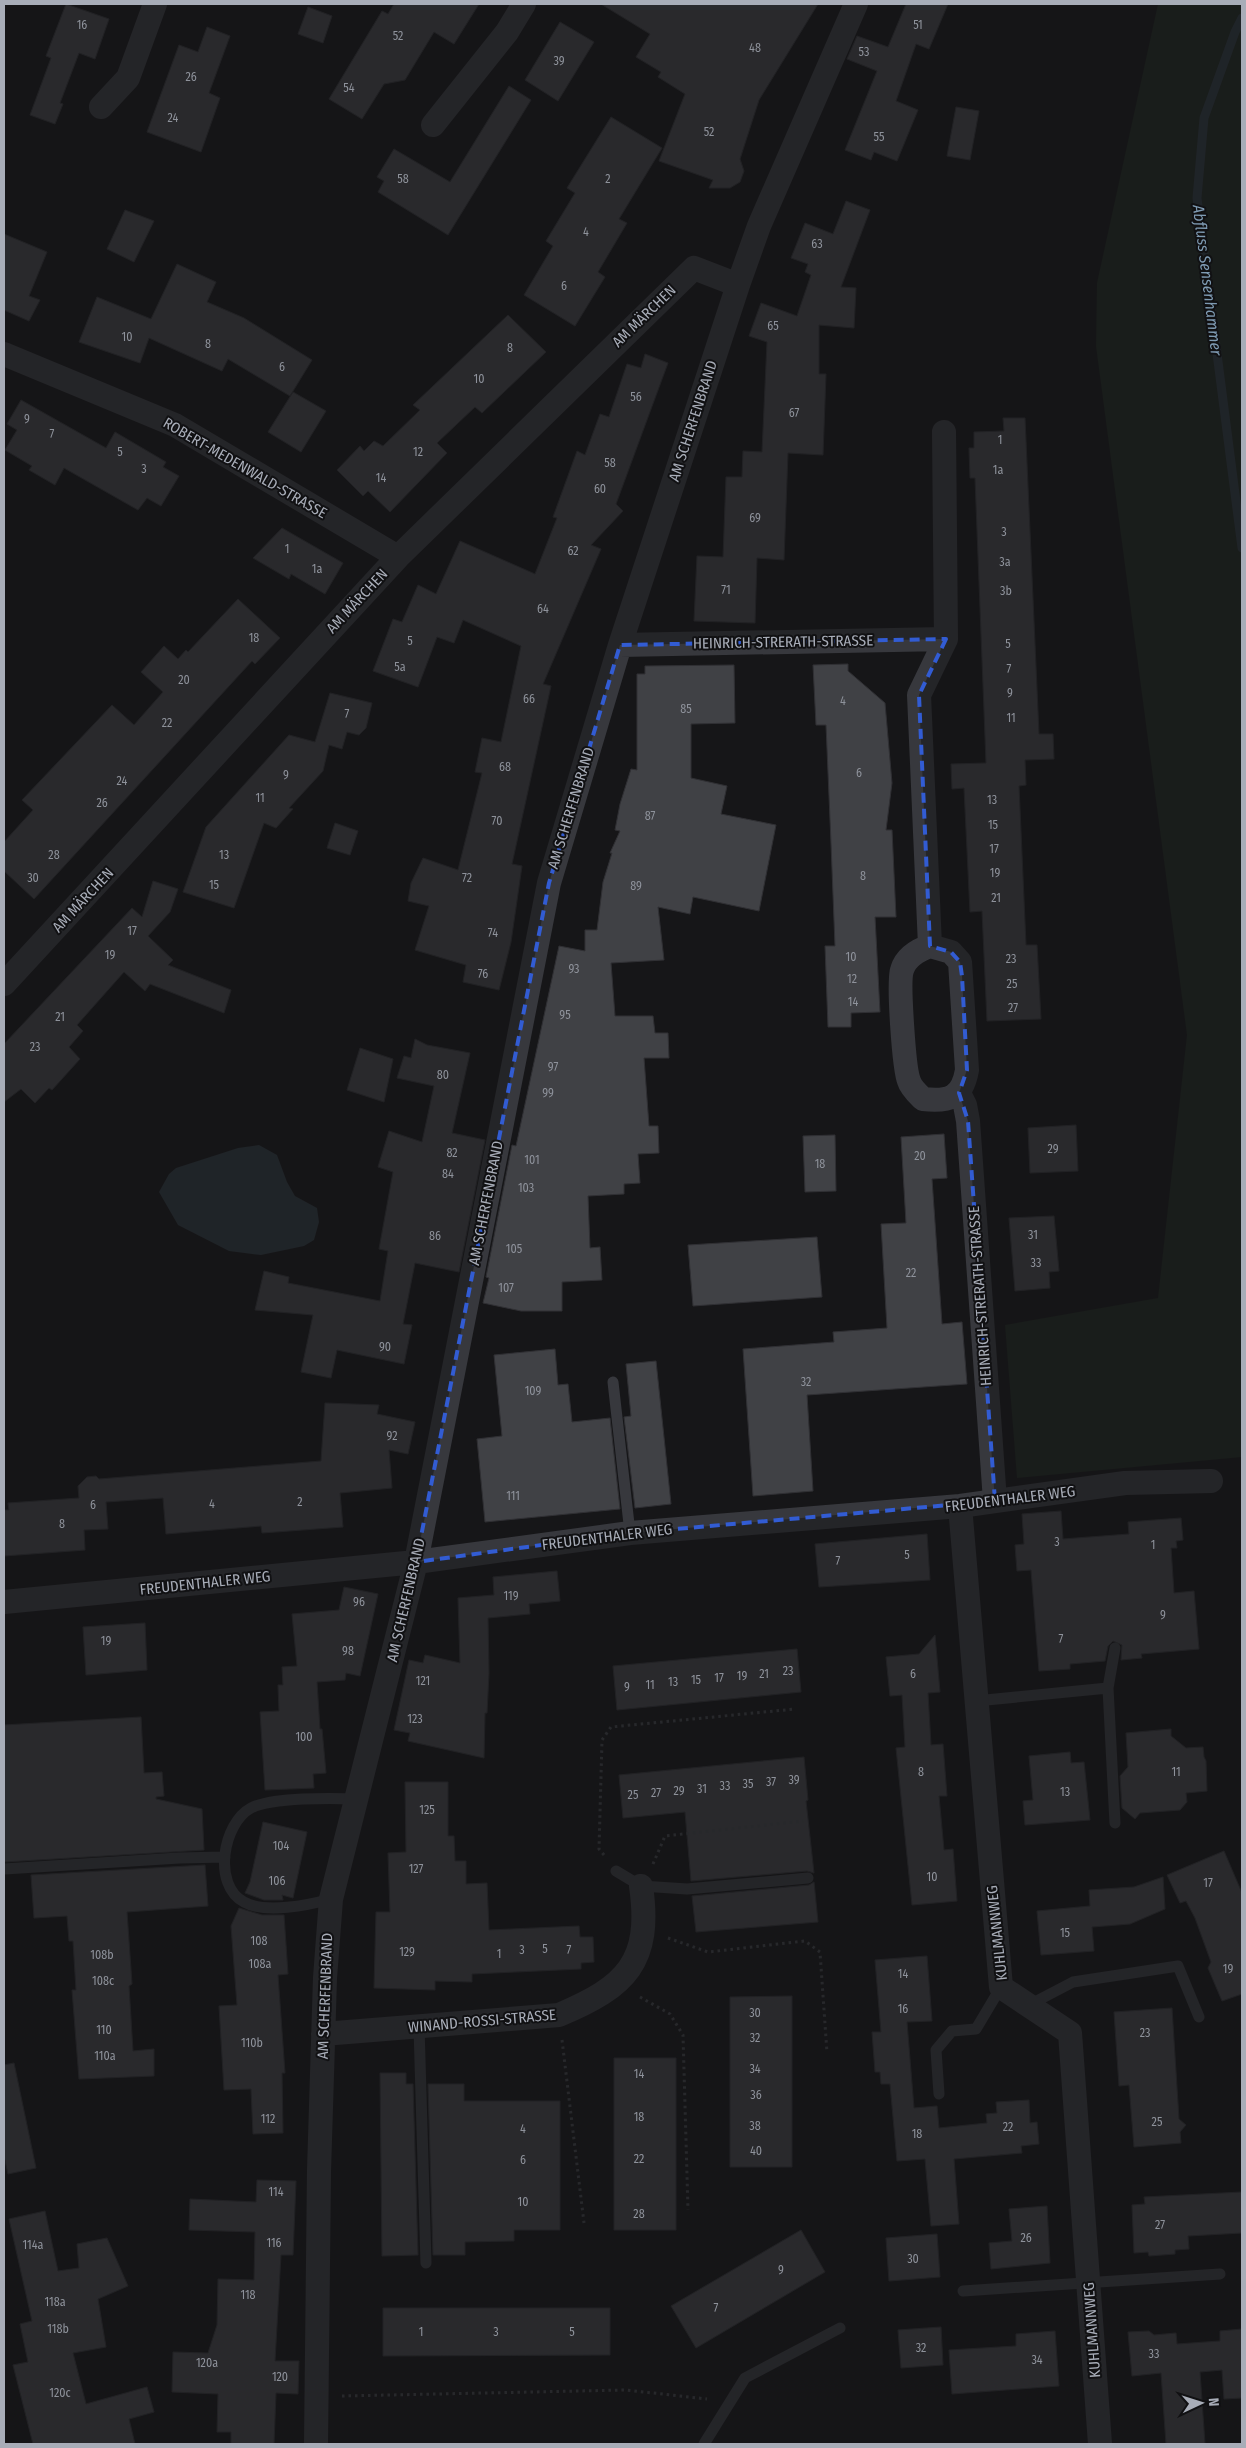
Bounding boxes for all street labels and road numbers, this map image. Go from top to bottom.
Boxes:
street label: AM MÄRCHEN [608,281,680,351]
street label: AM SCHERFENBRAND [665,358,721,484]
street label: ROBERT-MEDENWALD-STRASSE [160,414,330,522]
street label: AM MÄRCHEN [323,565,391,637]
street label: HEINRICH-STRERATH-STRASSE [693,631,873,653]
street label: AM SCHERFENBRAND [544,745,598,871]
street label: AM MÄRCHEN [49,864,117,936]
street label: AM SCHERFENBRAND [465,1139,507,1267]
street label: HEINRICH-STRERATH-STRASSE [965,1205,995,1387]
street label: FREUDENTHALER WEG [944,1482,1076,1516]
street label: FREUDENTHALER WEG [541,1520,673,1554]
street label: AM SCHERFENBRAND [383,1536,429,1664]
street label: FREUDENTHALER WEG [139,1567,271,1599]
street label: KUHLMANNWEG [983,1884,1011,1982]
street label: AM SCHERFENBRAND [314,1933,336,2059]
street label: WINAND-ROSSI-STRASSE [407,2006,557,2036]
street label: KUHLMANNWEG [1080,2282,1104,2378]

